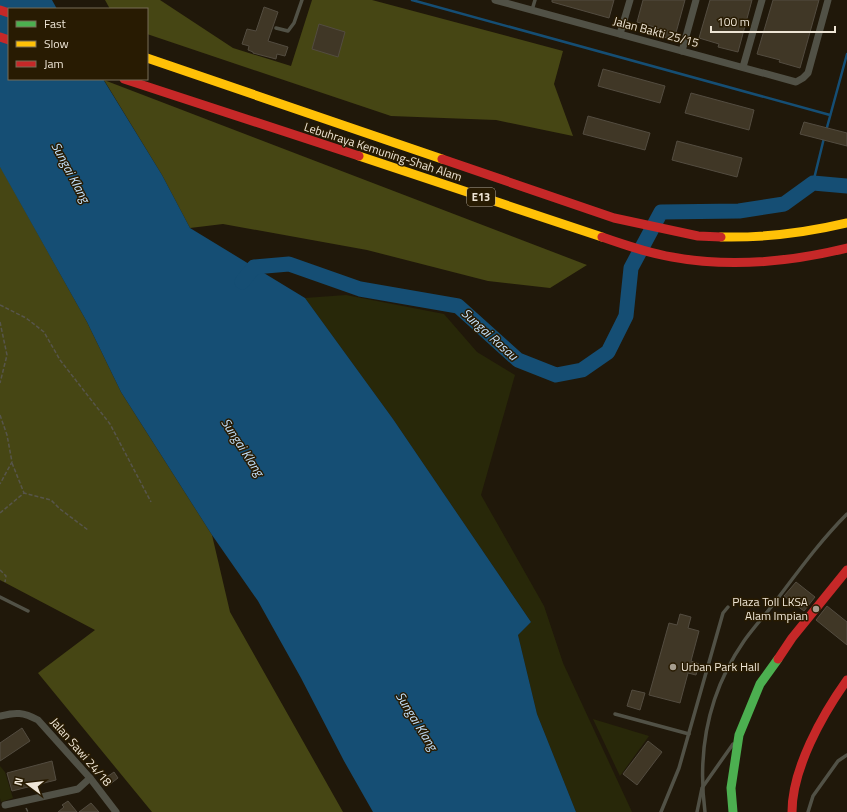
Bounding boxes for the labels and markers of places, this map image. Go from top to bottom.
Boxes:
place label: Plaza Toll LKSA Alam Impian [732,592,808,625]
marker: Plaza Toll LKSA Alam Impian [811,604,821,614]
place label: Urban Park Hall [681,657,760,676]
marker: Urban Park Hall [668,662,678,672]

